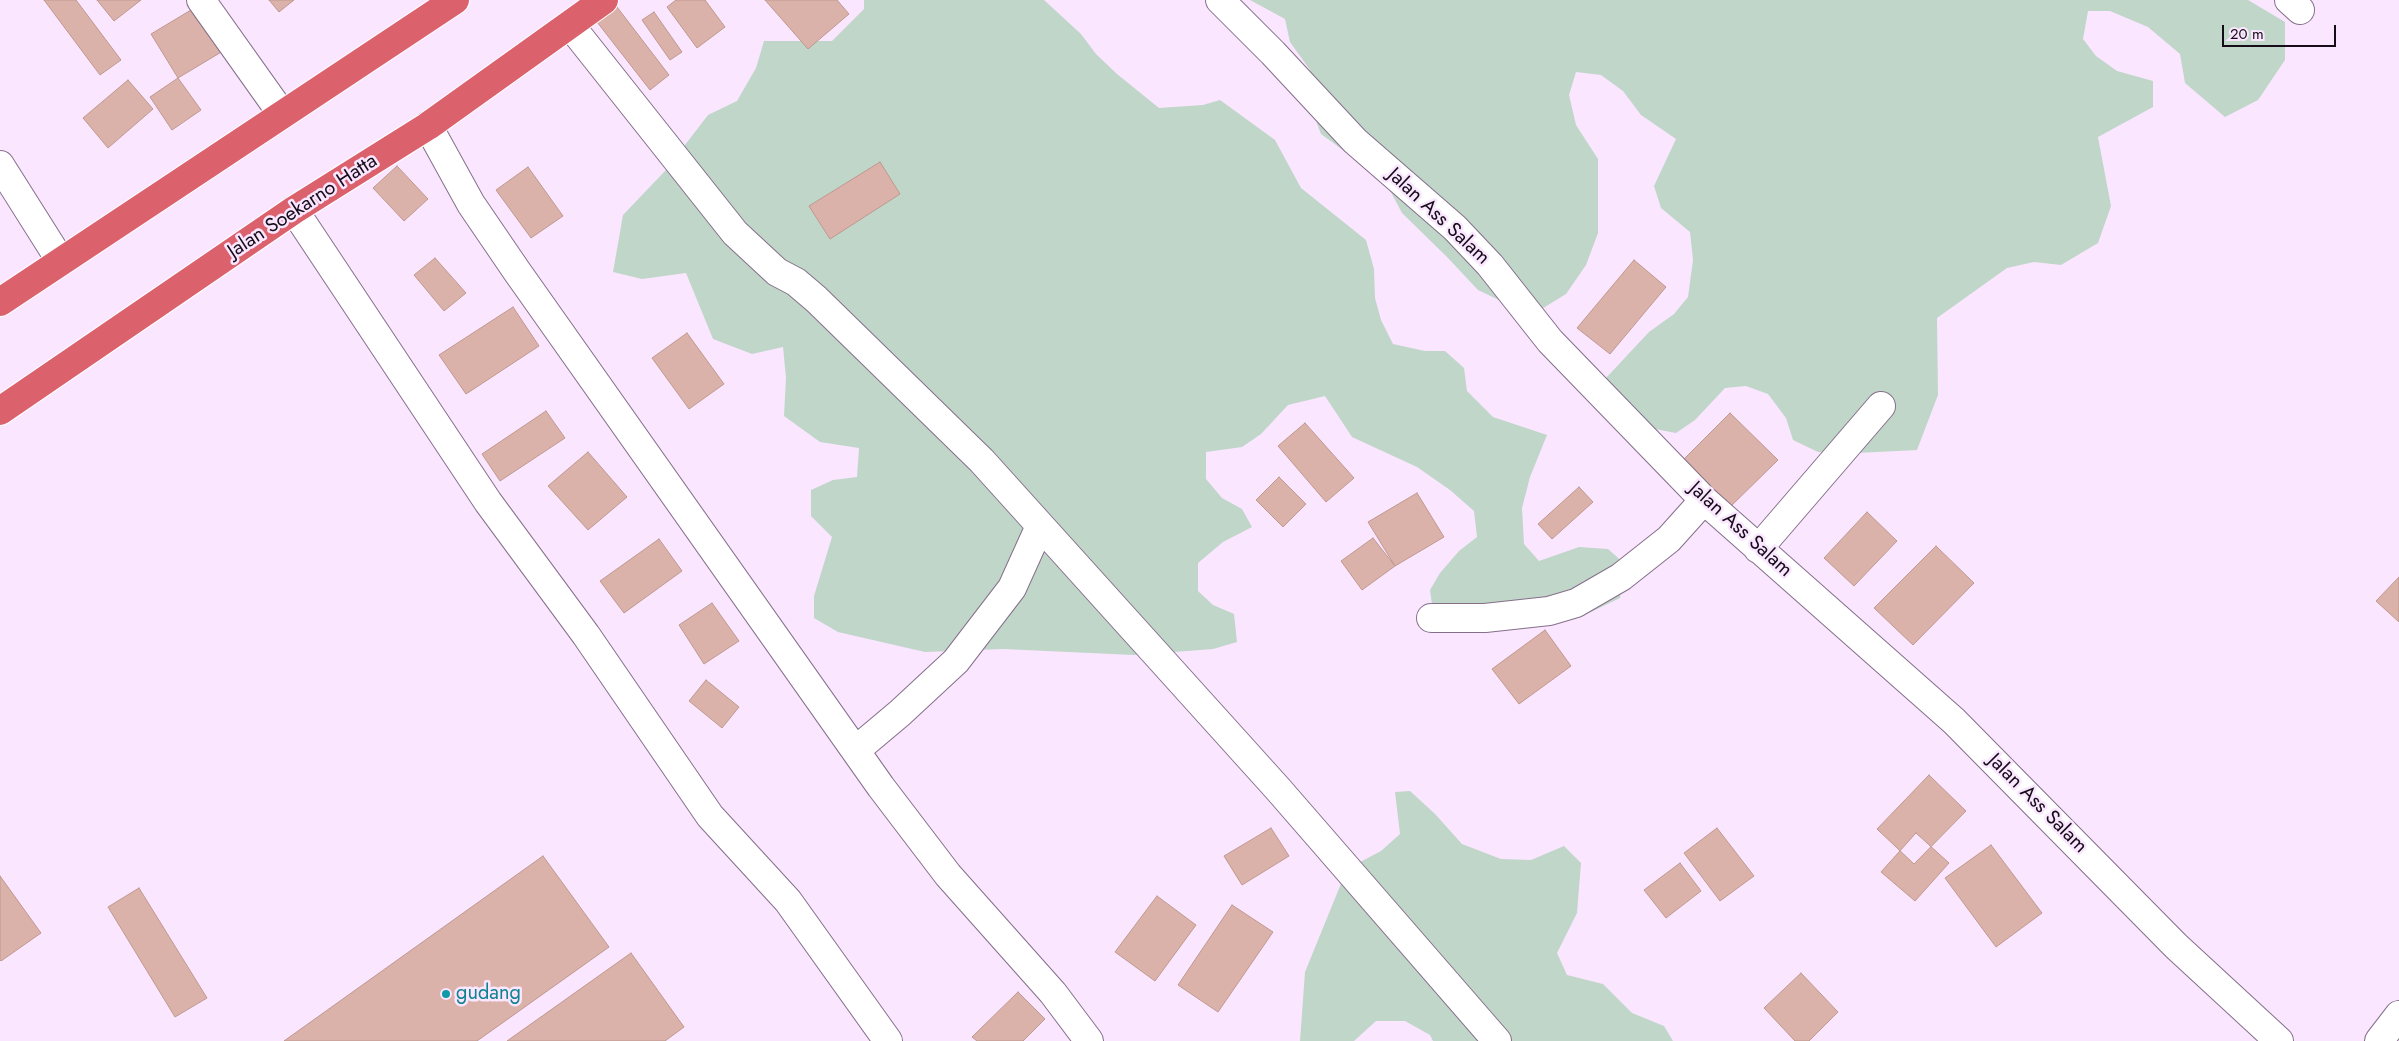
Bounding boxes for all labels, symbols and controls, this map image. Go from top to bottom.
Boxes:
scale bar [2224,15,2338,47]
text: 20 m [2230,23,2264,45]
street label: Jalan Soekarno Hatta [224,150,382,264]
street label: Jalan Ass Salam [1382,164,1494,270]
street label: Jalan Ass Salam [1683,477,1797,583]
street label: Jalan Ass Salam [1982,749,2092,859]
place label: gudang [456,982,521,1006]
marker: gudang [440,988,452,1000]

